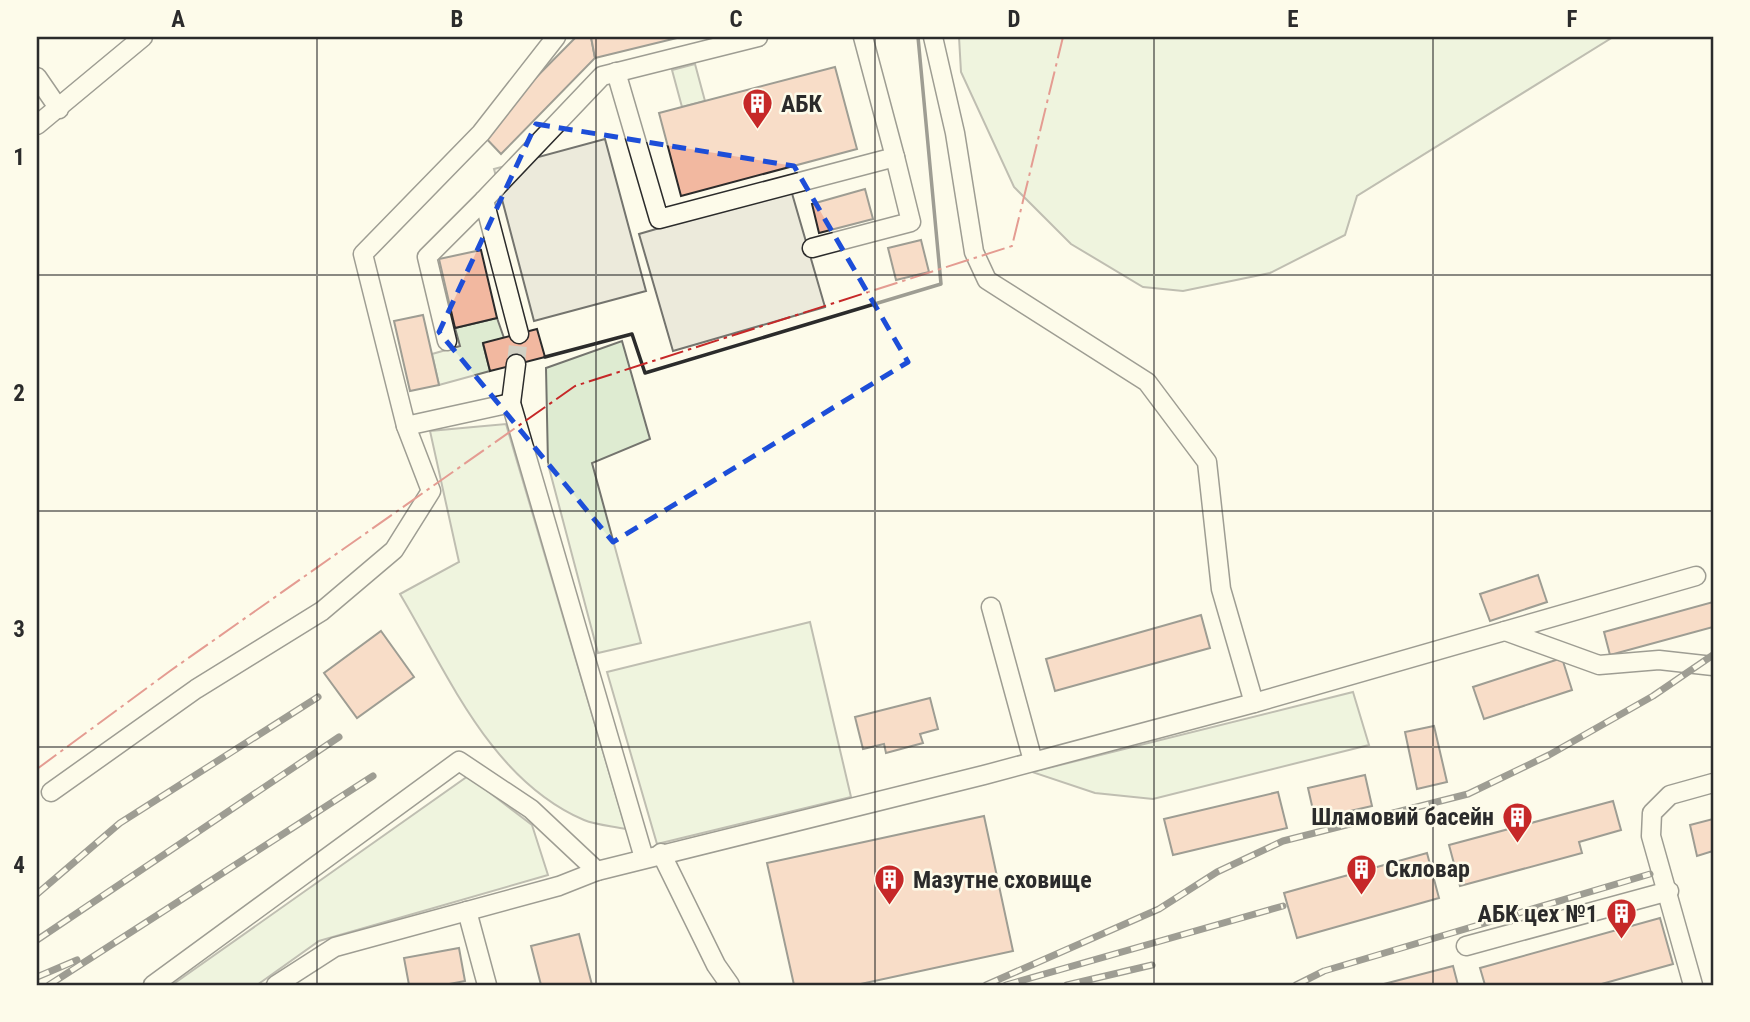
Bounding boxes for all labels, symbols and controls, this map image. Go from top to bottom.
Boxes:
text: A [171,6,185,33]
text: B [451,6,463,33]
text: C [729,6,743,33]
text: D [1008,6,1021,33]
text: E [1287,6,1299,33]
text: F [1567,6,1578,33]
building icon: АБК [741,87,775,131]
place label: АБК [781,90,822,118]
text: 1 [13,144,25,171]
text: 2 [13,380,25,407]
text: 3 [13,616,25,643]
building icon: Шламовий басейн [1500,800,1534,844]
place label: Шламовий басейн [1311,803,1494,831]
text: 4 [13,852,25,879]
building icon: Скловар [1345,852,1379,896]
place label: Скловар [1385,855,1470,883]
building icon: Мазутне сховище [873,863,907,907]
place label: Мазутне сховище [913,866,1092,894]
building icon: АБК цех №1 [1604,897,1638,941]
place label: АБК цех №1 [1478,900,1598,928]

